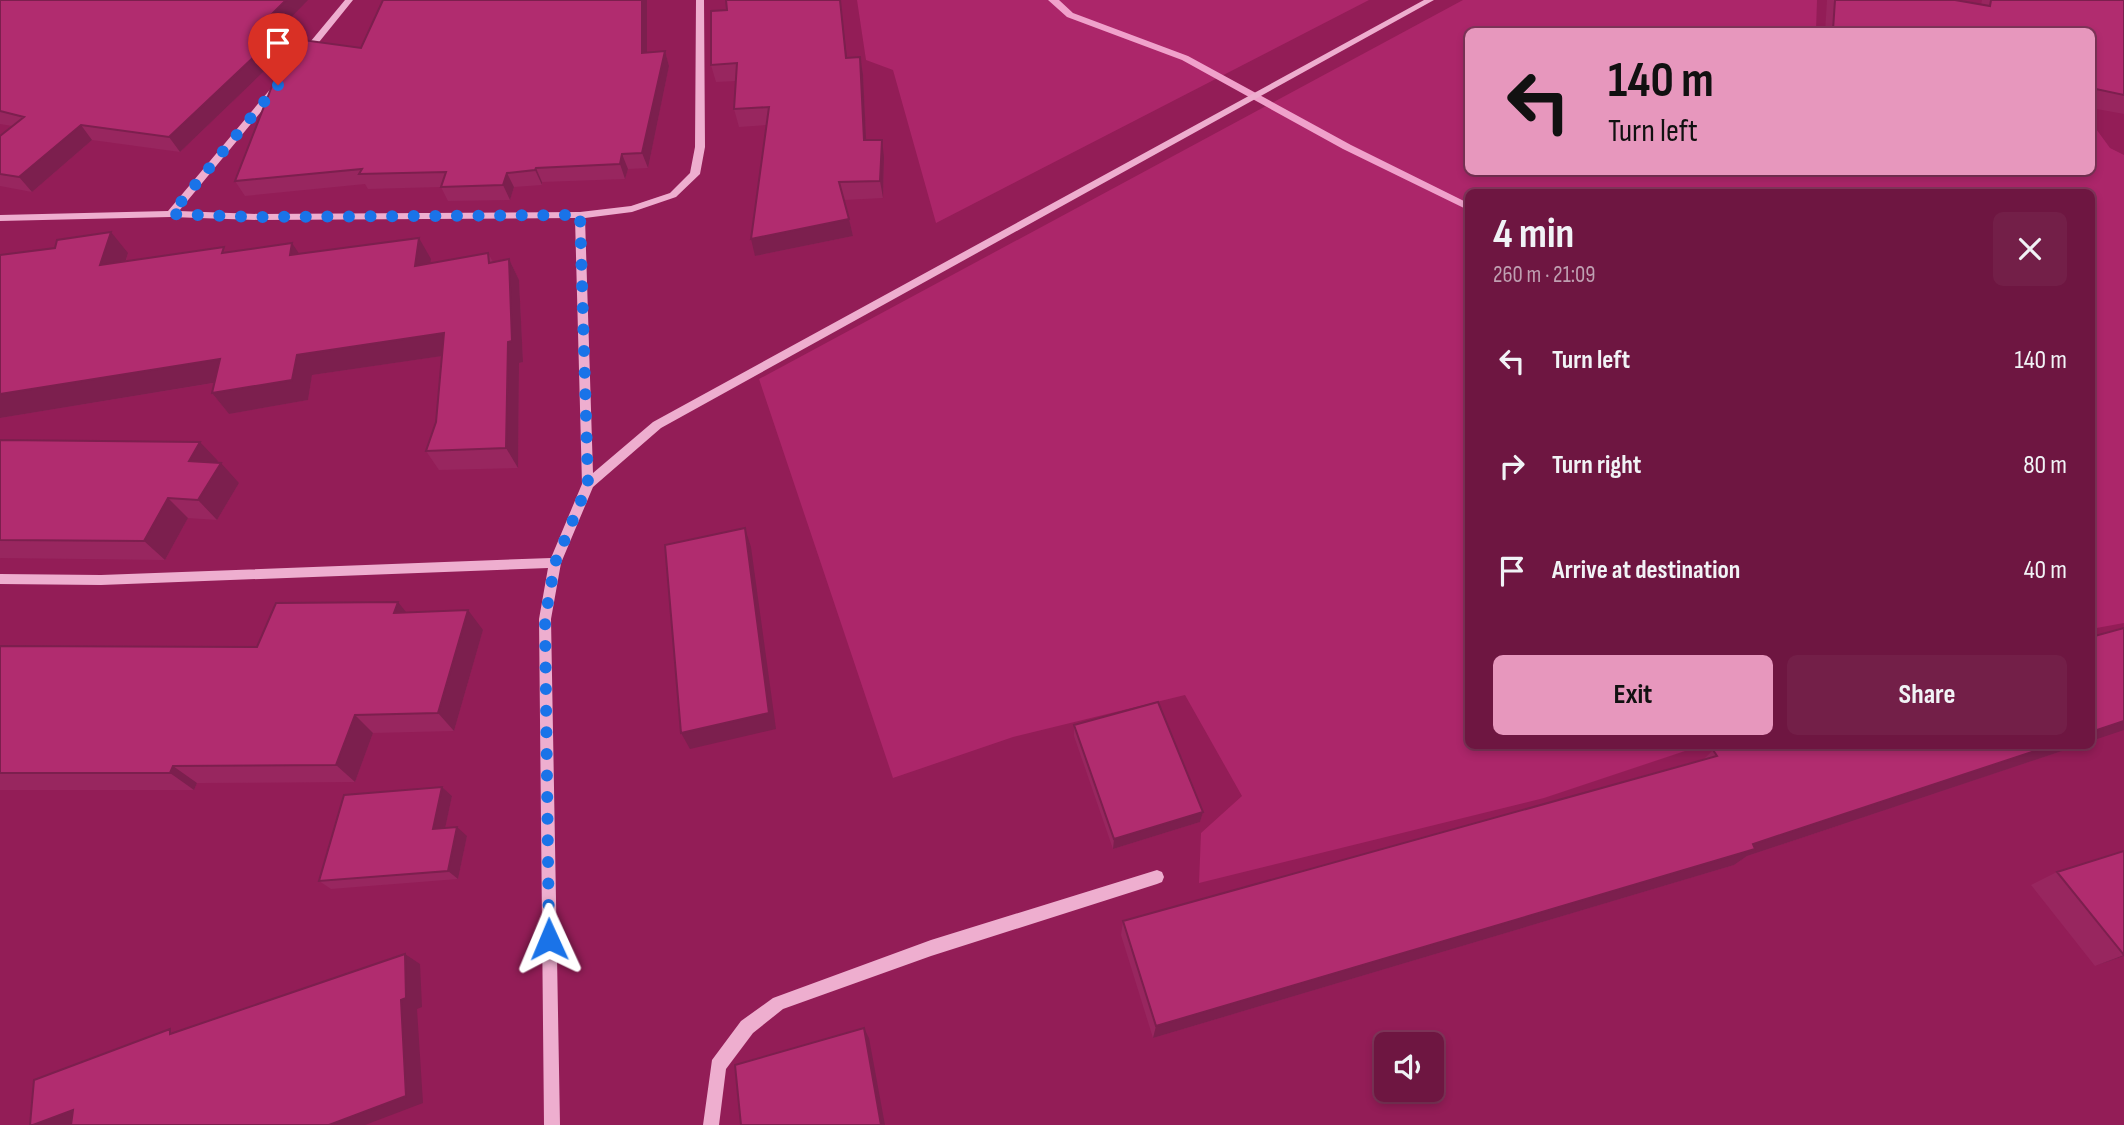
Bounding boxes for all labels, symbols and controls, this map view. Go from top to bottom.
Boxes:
pin [248,13,308,85]
icon: arrive [259,24,297,62]
text: 140 m [1608,52,1714,111]
icon: left [1493,56,1584,147]
text: Turn left [1608,112,1698,151]
text: 4 min [1493,209,1574,260]
button: close [1993,212,2067,286]
text: 260 m · 21:09 [1493,261,1596,289]
icon: left [1493,342,1531,380]
text: Turn left [1552,345,1630,376]
text: 140 m [2015,345,2067,376]
icon: right [1493,447,1531,485]
text: Turn right [1552,450,1641,481]
text: 80 m [2023,450,2067,481]
icon: arrive [1493,552,1531,590]
text: Arrive at destination [1552,555,1740,586]
text: 40 m [2024,555,2067,586]
button: Exit [1493,655,1773,735]
button: Share [1787,655,2067,735]
position arrow [512,902,586,976]
map controls [1374,1032,1444,1102]
button: sound [1374,1032,1444,1102]

